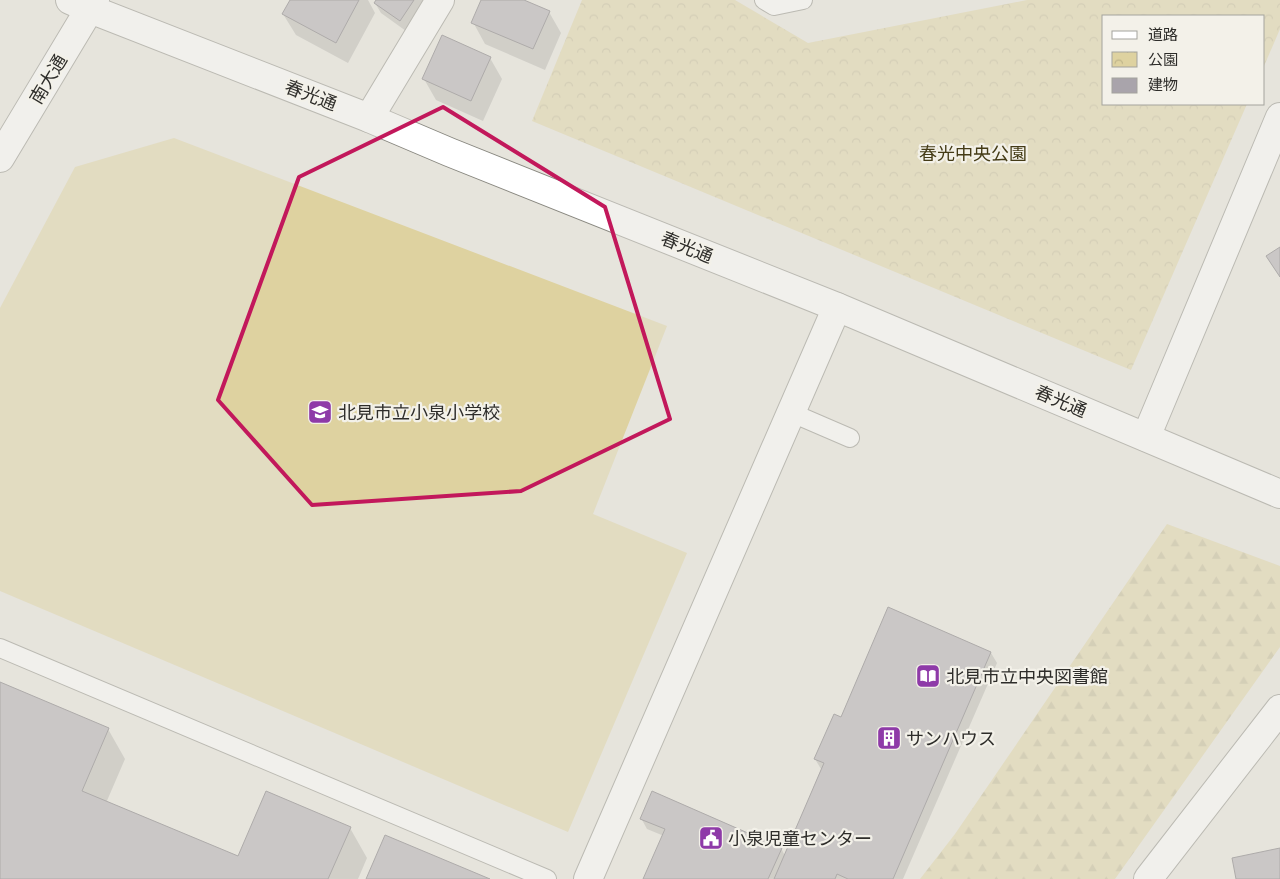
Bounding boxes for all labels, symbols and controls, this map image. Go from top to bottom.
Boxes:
legend [1102,15,1265,105]
text: 道路 [1148,25,1178,44]
street label: 南大通 [24,50,72,108]
text: 公園 [1148,50,1178,69]
street label: 春光通 [282,75,340,115]
text: 建物 [1148,75,1178,94]
park label: 春光中央公園 [919,142,1027,165]
street label: 春光通 [658,226,716,268]
street label: 春光通 [1032,380,1090,422]
school or university icon: 北見市立小泉小学校 [307,399,333,425]
place label: 北見市立小泉小学校 [338,401,500,424]
library icon: 北見市立中央図書館 [915,663,941,689]
place label: 北見市立中央図書館 [946,665,1108,688]
building icon: サンハウス [876,725,902,751]
place label: サンハウス [906,727,996,750]
public building icon: 小泉児童センター [698,825,724,851]
place label: 小泉児童センター [728,827,872,850]

